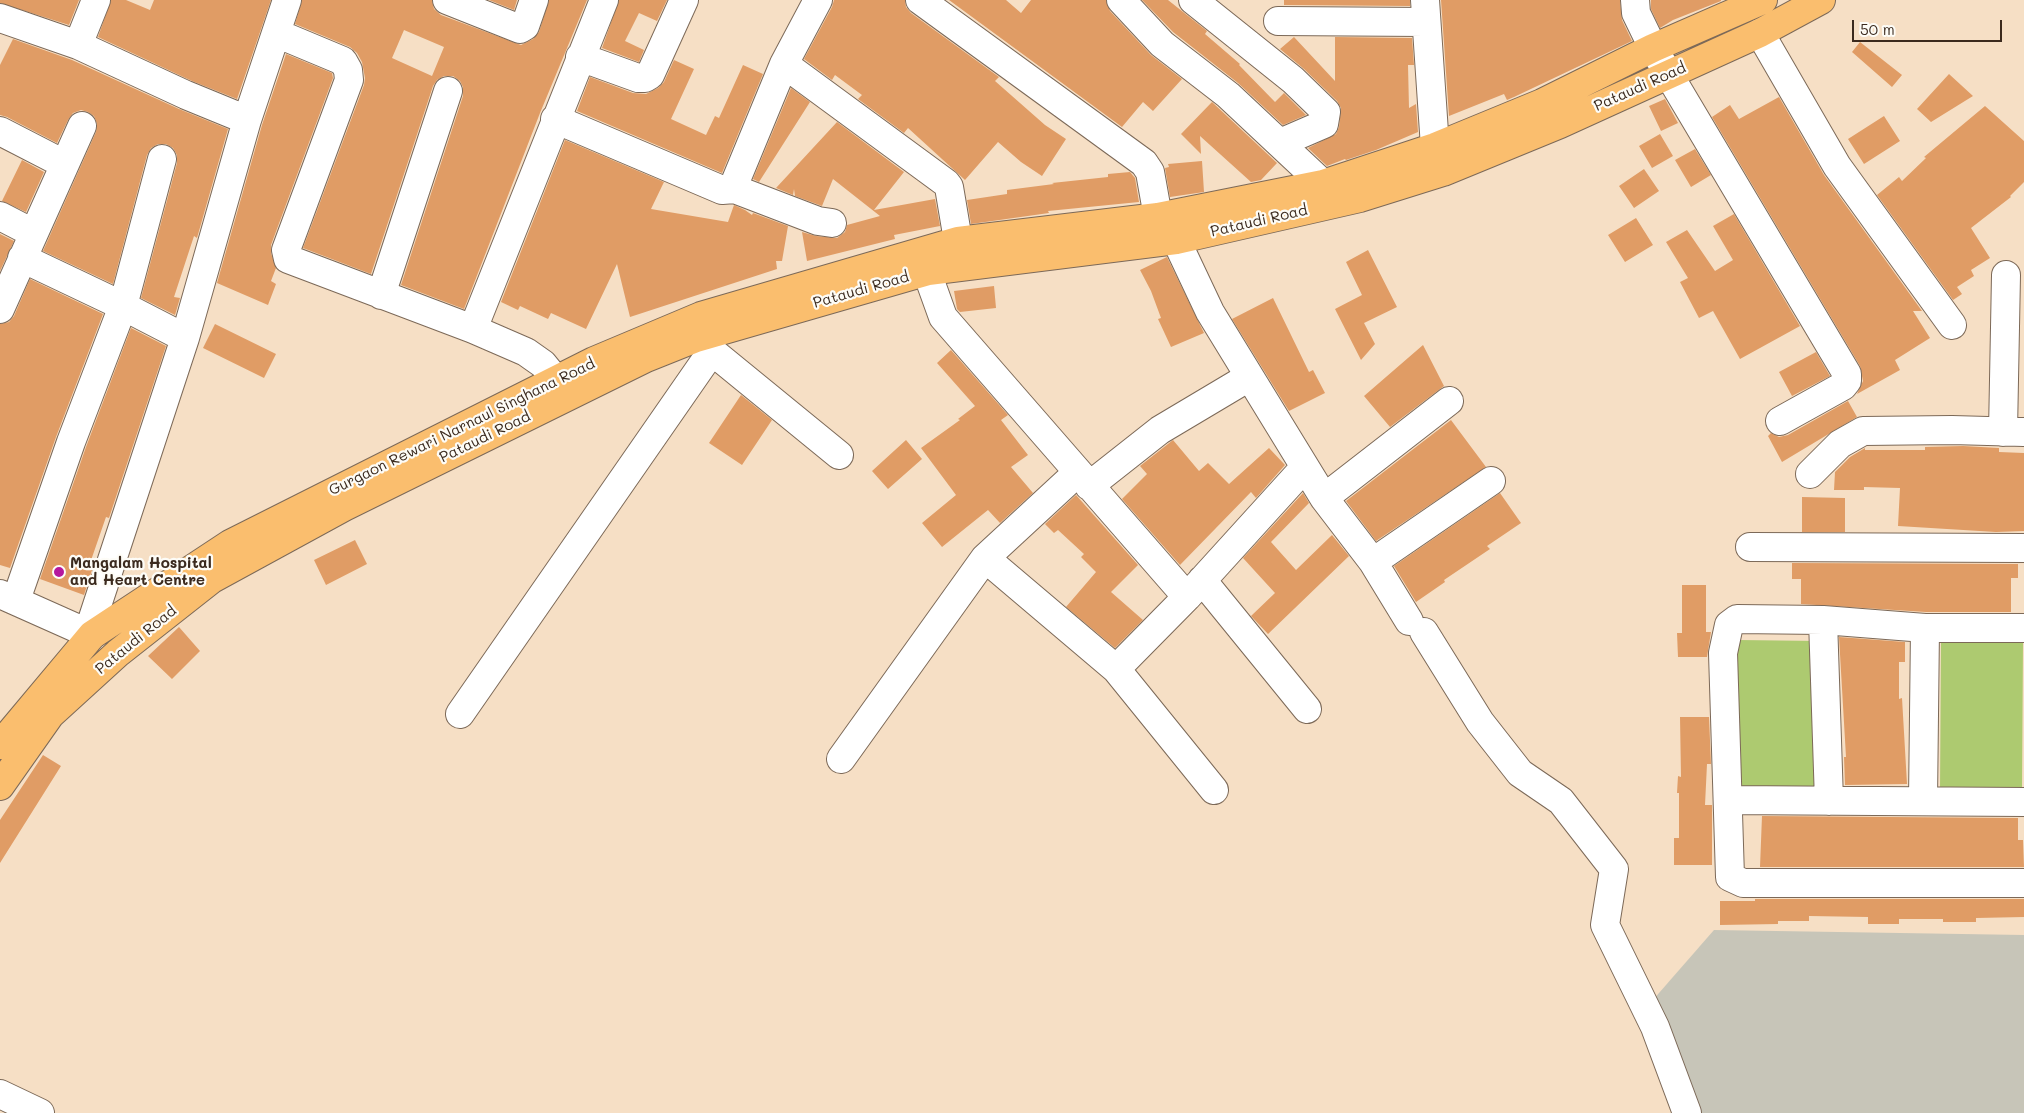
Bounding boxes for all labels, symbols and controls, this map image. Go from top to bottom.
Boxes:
scale bar [1854,10,2004,42]
text: 50 m [1860,19,1895,39]
street label: Pataudi Road [1591,59,1689,115]
street label: Pataudi Road [1209,201,1309,241]
street label: Pataudi Road [811,268,911,312]
street label: Gurgaon Rewari Narnaul Singhana Road [326,355,598,499]
street label: Pataudi Road [437,407,533,467]
place label: Mangalam Hospital and Heart Centre [70,554,212,589]
marker: Mangalam Hospital and Heart Centre [52,565,66,579]
street label: Pataudi Road [92,602,180,678]

